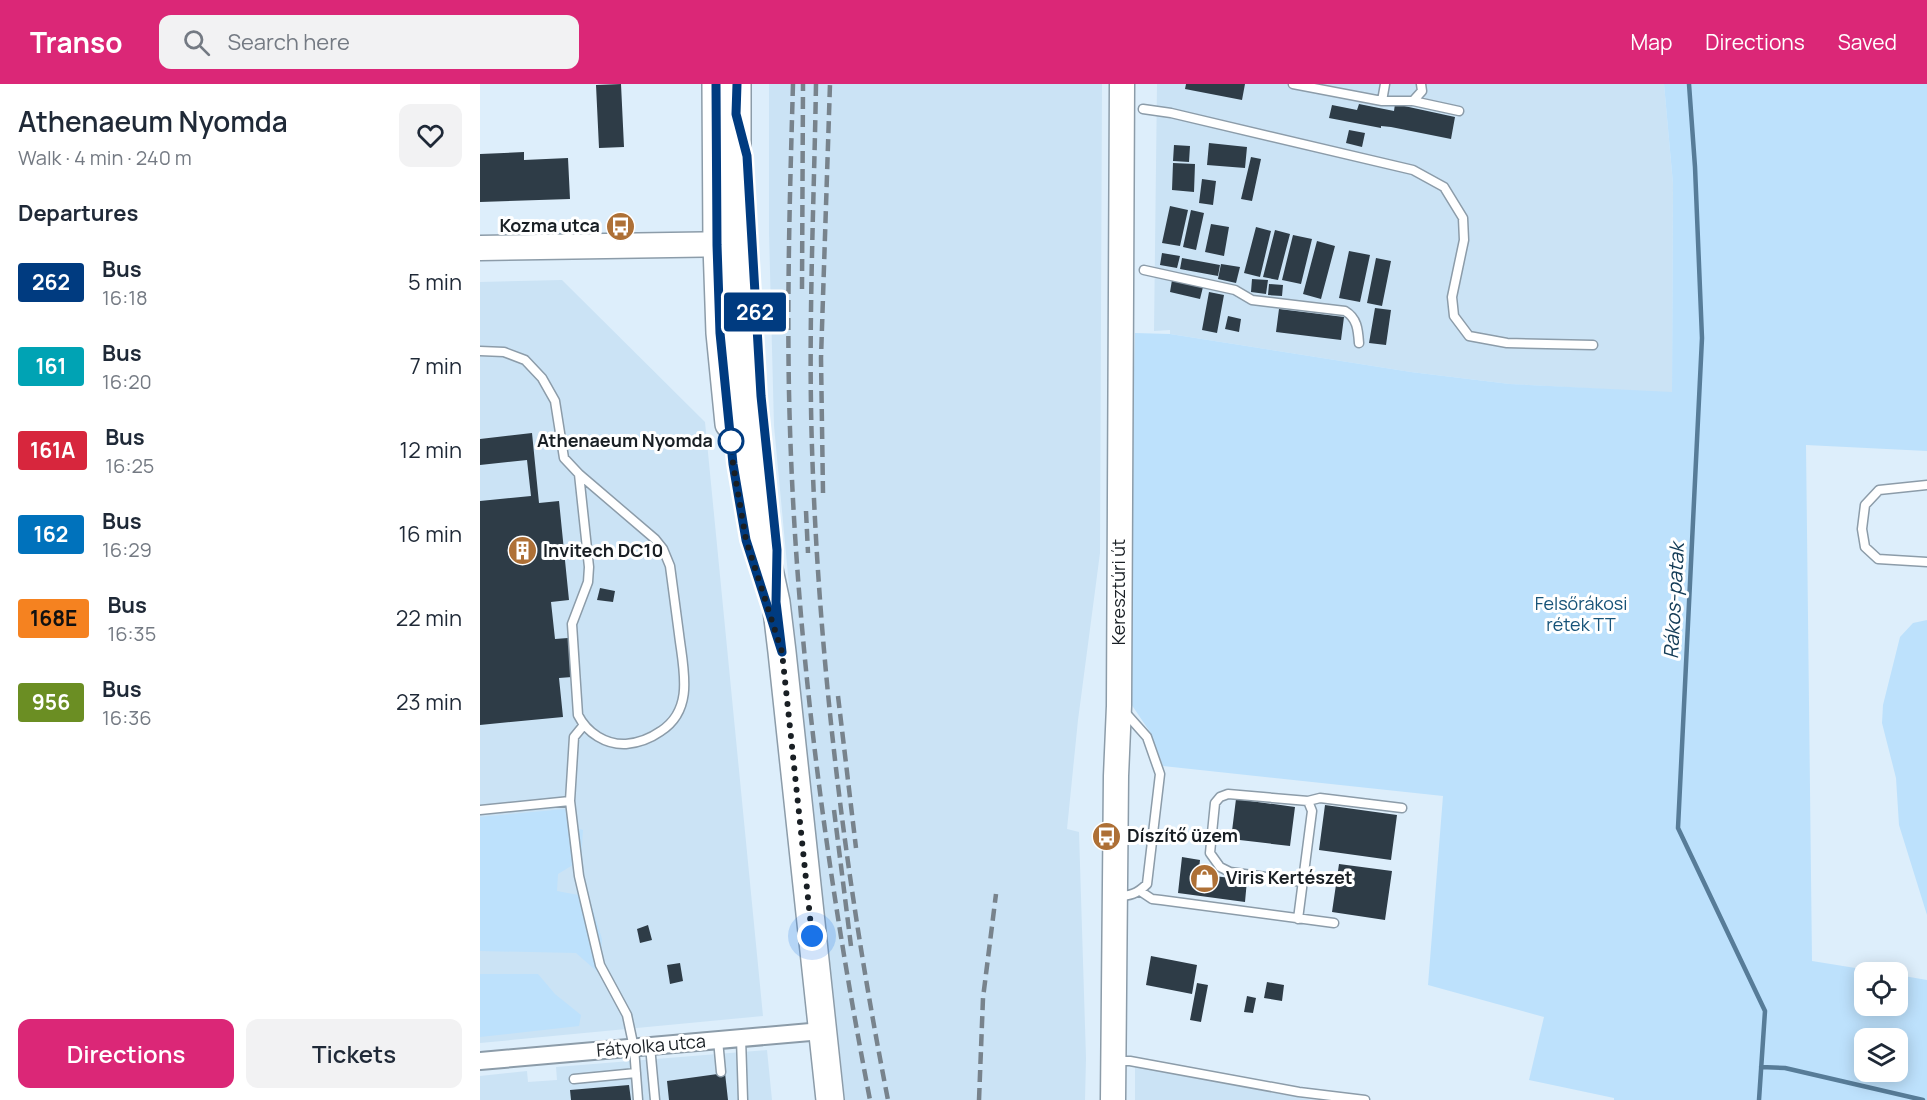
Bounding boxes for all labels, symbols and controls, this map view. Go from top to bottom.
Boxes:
search box [159,15,579,69]
text: Transo [30,23,123,61]
icon: search [180,26,213,59]
text: Search here [228,27,350,57]
text: Map [1631,28,1672,56]
text: Directions [1705,28,1805,56]
text: Saved [1838,28,1897,56]
text: Athenaeum Nyomda [18,102,288,140]
button: heart [399,104,462,167]
text: Walk · 4 min · 240 m [18,144,192,171]
text: Departures [18,198,138,228]
bus stop icon: Kozma utca [605,210,637,242]
place label: Kozma utca [499,213,600,237]
text: Bus [102,254,142,284]
text: 5 min [408,267,462,297]
text: 262 [32,268,70,296]
text: 16:18 [102,284,148,311]
line badge: 262 [720,292,790,332]
text: 262 [736,298,774,326]
text: Bus [102,338,142,368]
text: 7 min [410,351,462,381]
text: 161 [35,352,67,380]
text: 16:20 [102,368,152,395]
text: Bus [105,422,145,452]
place label: Athenaeum Nyomda [537,428,713,452]
marker: Athenaeum Nyomda [718,428,744,454]
text: 12 min [400,435,462,465]
text: 161A [30,436,75,464]
text: 16:25 [105,452,154,479]
text: Bus [102,506,142,536]
text: 16 min [399,519,462,549]
text: 162 [34,520,68,548]
building icon: Invitech DC10 [506,535,538,567]
text: 16:29 [102,536,152,563]
place label: Invitech DC10 [543,538,663,562]
street label: Keresztúri út [1106,539,1130,645]
water label: Rákos-patak [1657,539,1690,660]
text: Bus [107,590,147,620]
park label: Felsőrákosi rétek TT [1535,591,1627,636]
text: 22 min [396,603,462,633]
text: 168E [30,604,77,632]
text: 16:35 [107,620,156,647]
text: Bus [102,674,142,704]
text: 23 min [396,687,462,717]
text: 956 [32,688,70,716]
text: 16:36 [102,704,152,731]
bus stop icon: Díszítő üzem [1090,820,1122,852]
place label: Díszítő üzem [1127,823,1238,847]
shop icon: Viris Kertészet [1189,862,1221,894]
place label: Viris Kertészet [1226,865,1353,889]
your location [797,921,827,951]
map controls [1854,962,1908,1082]
button: locate [1854,962,1908,1016]
button: Directions [18,1019,234,1088]
button: Tickets [246,1019,462,1088]
street label: Fátyolka utca [595,1028,707,1062]
button: layers [1854,1028,1908,1082]

